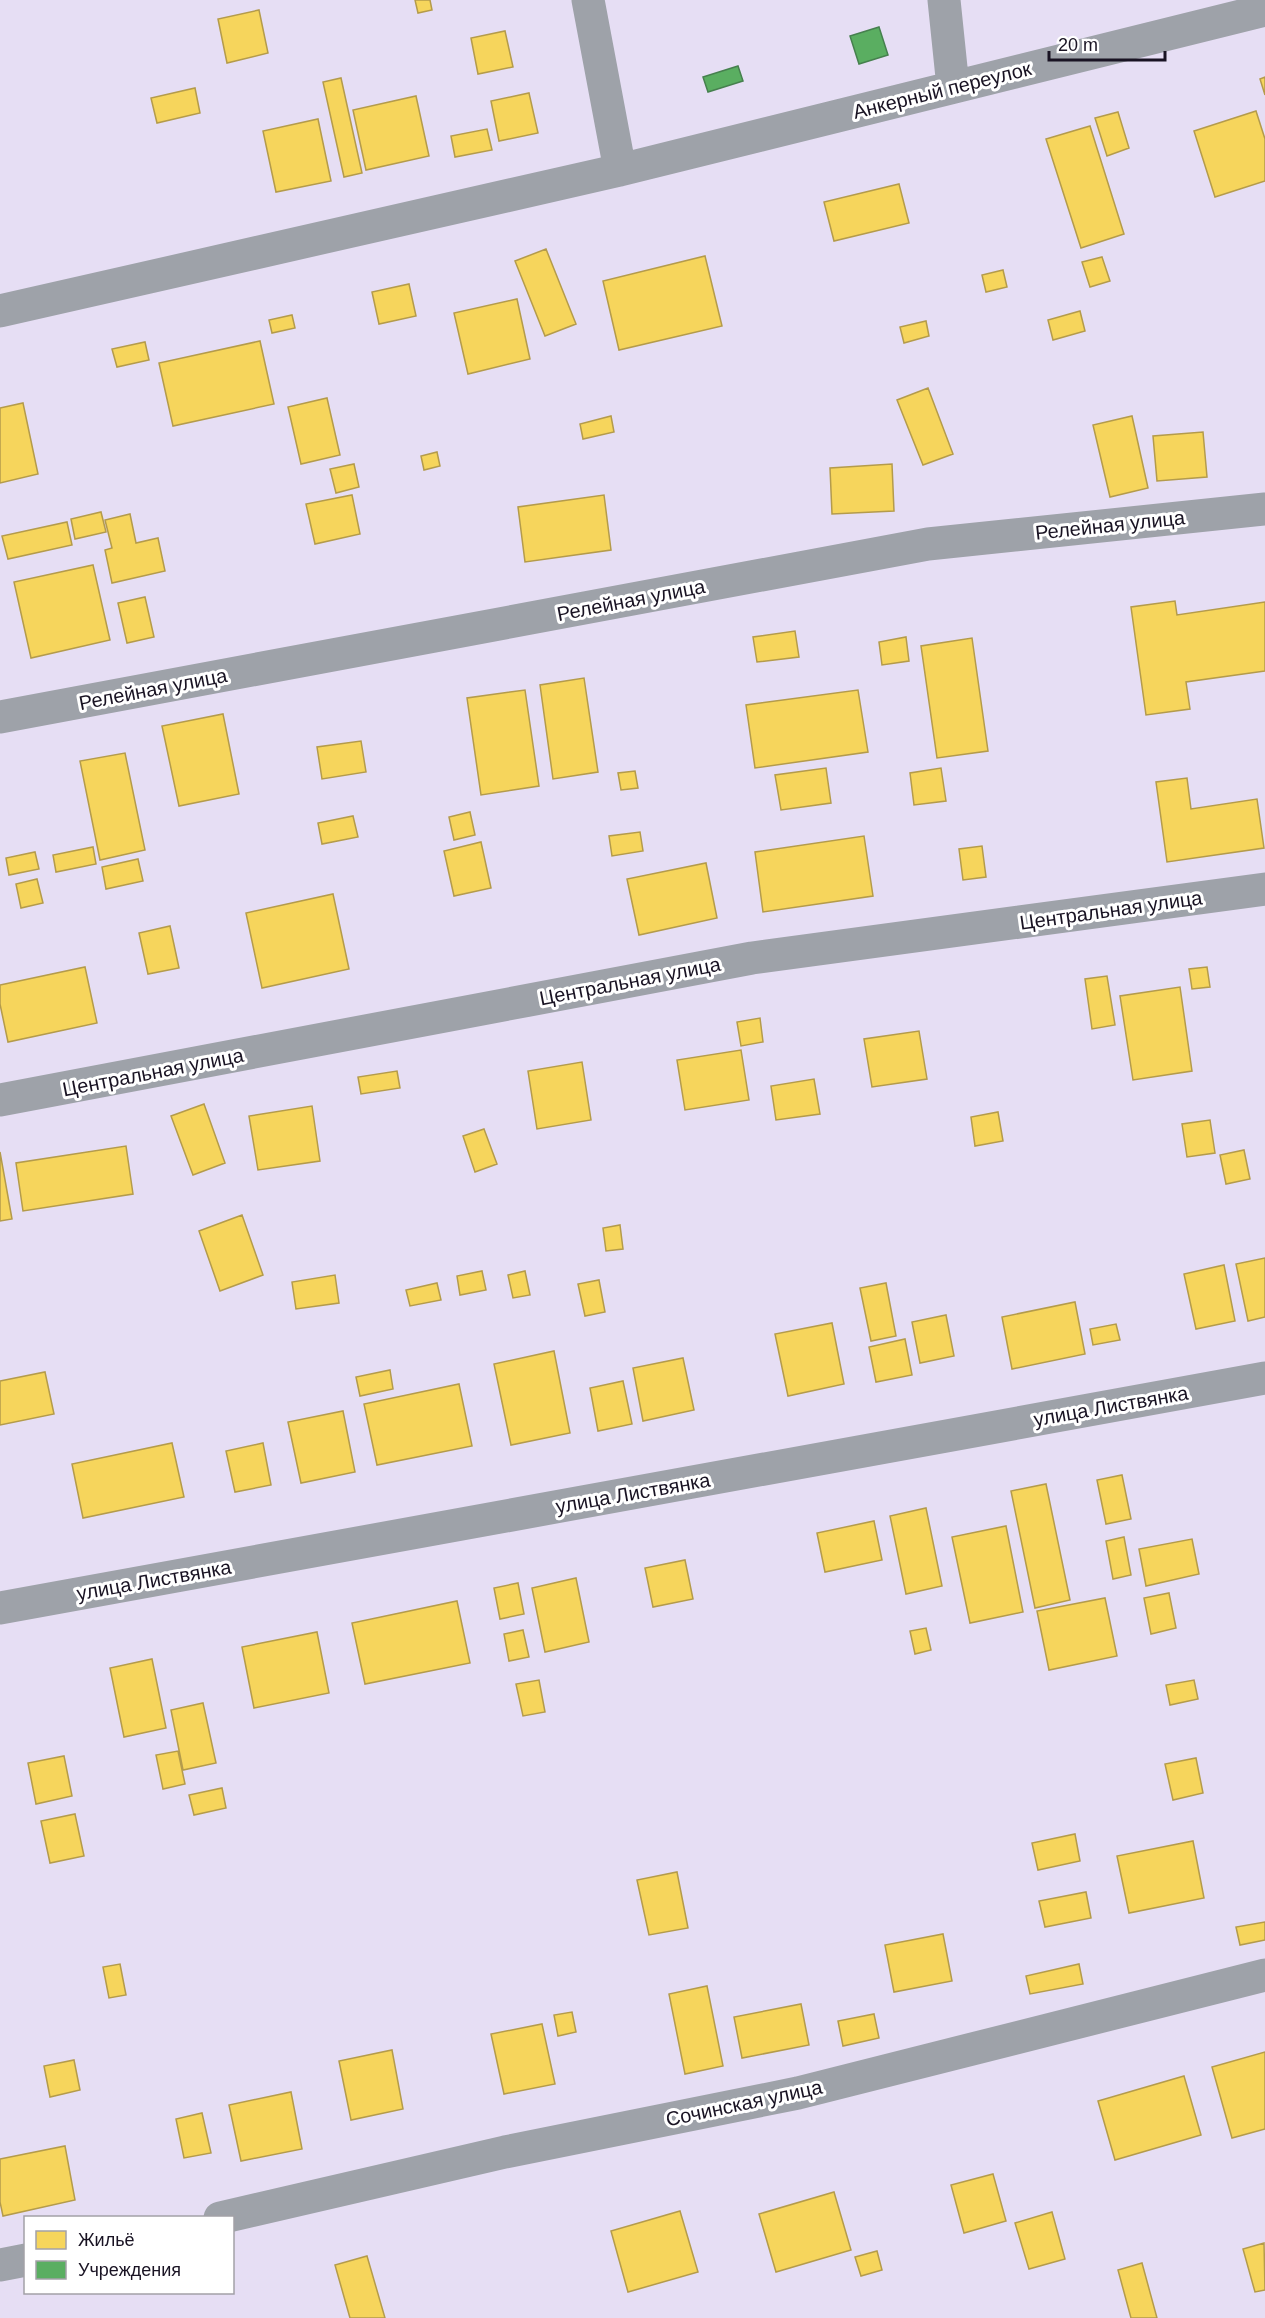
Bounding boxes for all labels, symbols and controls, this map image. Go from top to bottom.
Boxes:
scale bar [1049,24,1164,62]
text: 20 m [1058,35,1098,55]
street label: Анкерный переулок [851,57,1034,123]
street label: Релейная улица [1034,506,1187,544]
street label: Релейная улица [555,575,708,625]
street label: Релейная улица [77,664,230,714]
street label: Центральная улица [1018,886,1204,934]
street label: Центральная улица [538,952,723,1009]
street label: Центральная улица [61,1043,246,1100]
street label: улица Листвянка [1032,1381,1191,1430]
street label: улица Листвянка [554,1468,713,1517]
street label: улица Листвянка [75,1555,234,1604]
street label: Сочинская улица [664,2075,825,2130]
legend [24,2216,234,2294]
text: Жильё [78,2230,135,2250]
text: Учреждения [78,2260,181,2280]

